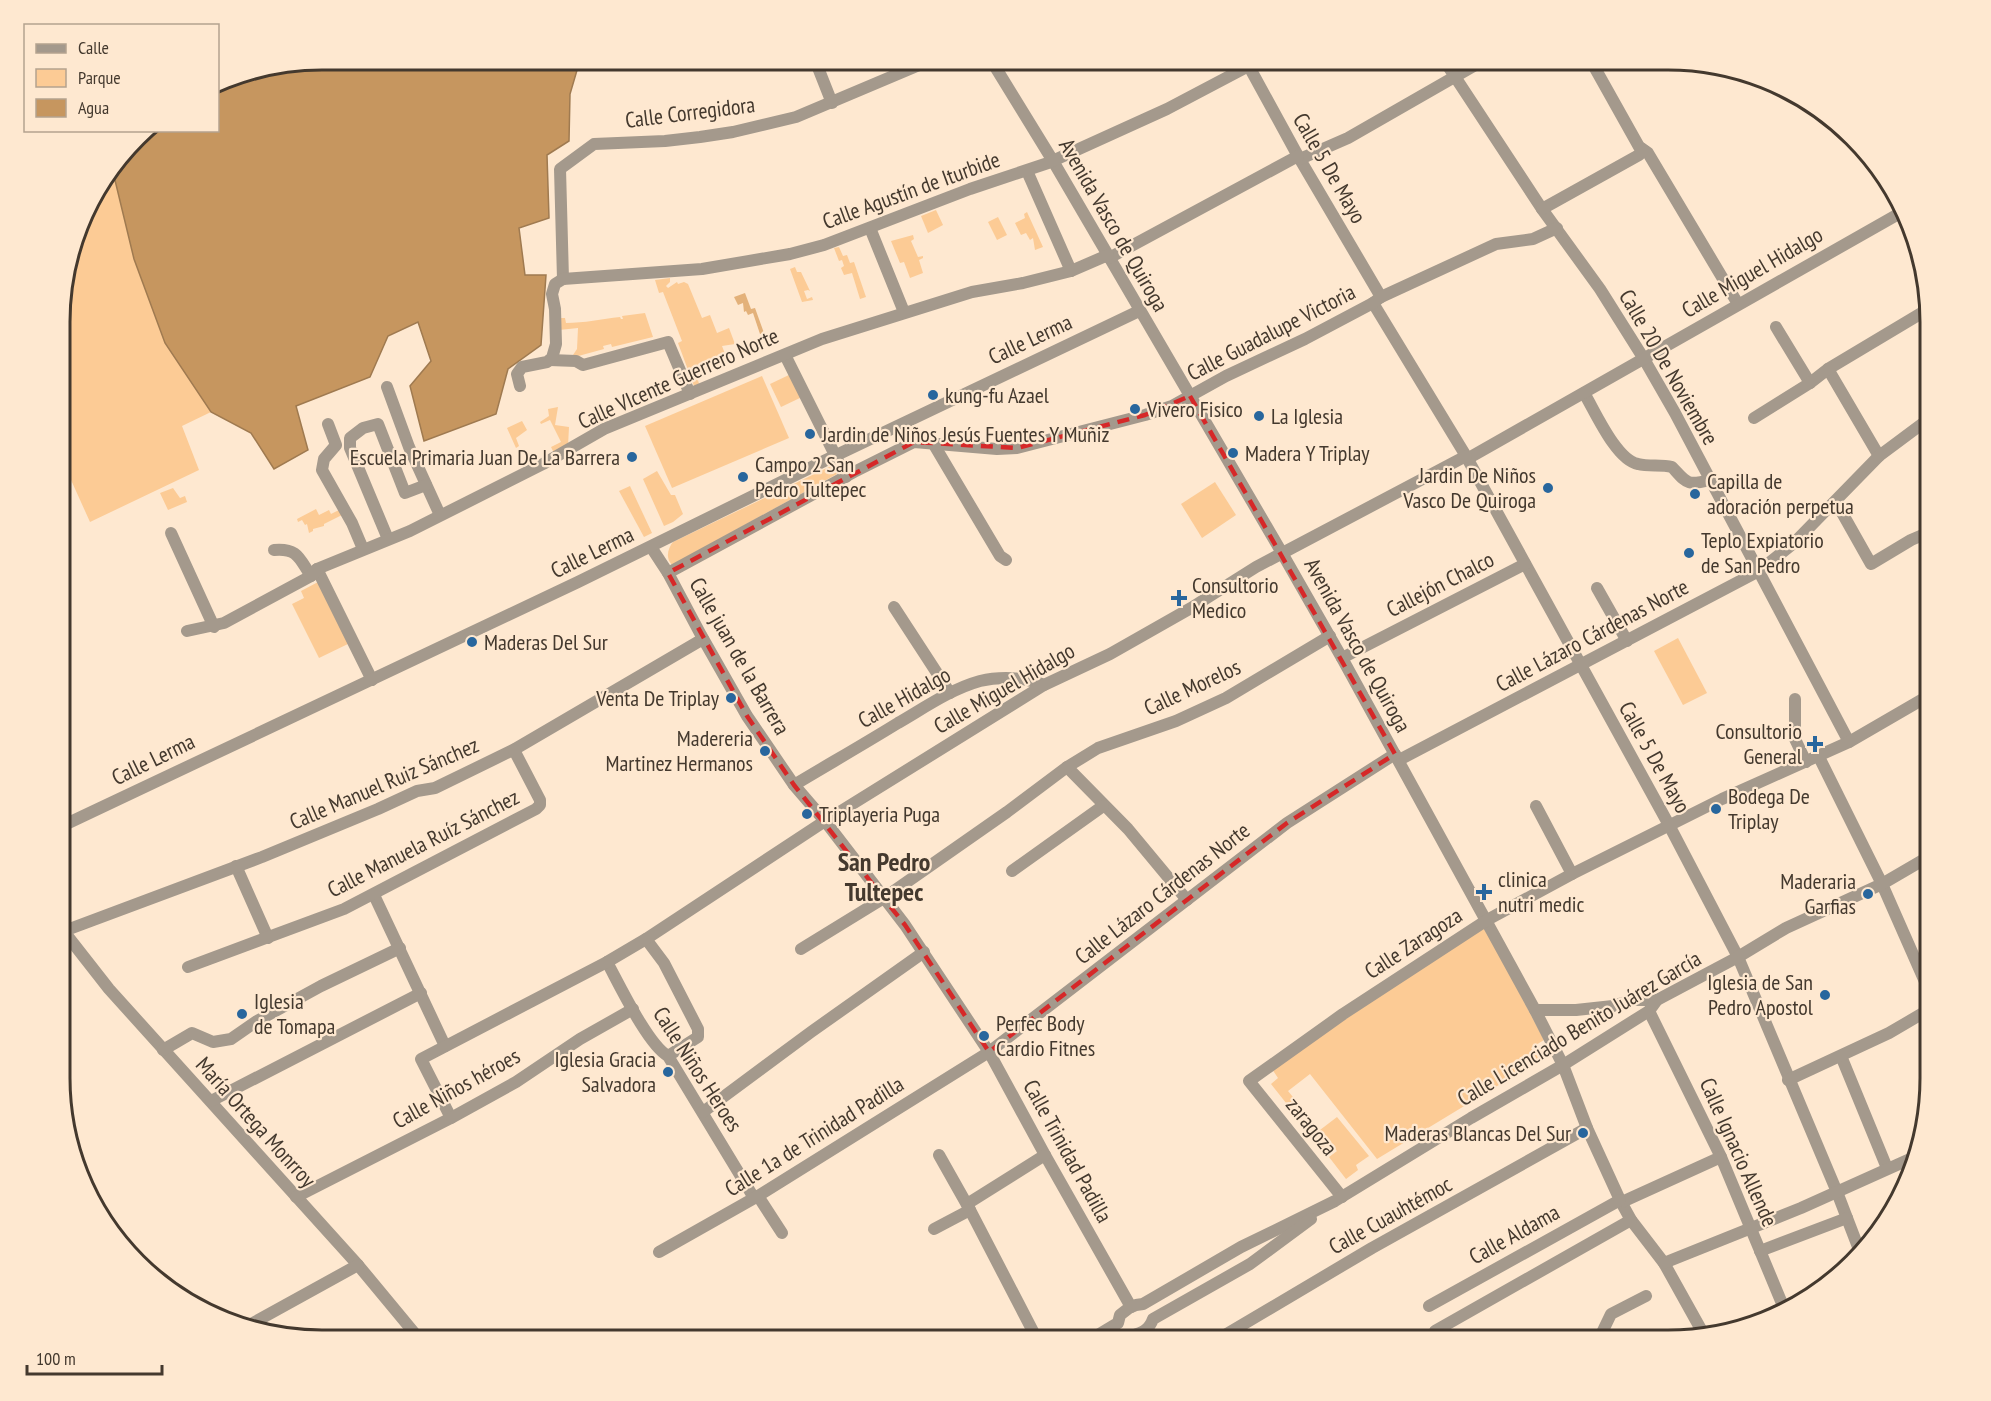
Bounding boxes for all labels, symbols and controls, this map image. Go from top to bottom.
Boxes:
legend [24,24,219,132]
text: Calle [78,36,109,59]
text: Parque [78,66,121,89]
street label: Calle Corregidora [623,90,757,134]
text: Agua [78,96,109,119]
street label: Calle 5 De Mayo [1287,108,1373,228]
street label: Avenida Vasco de Quiroga [1053,134,1175,316]
street label: Calle Agustín de Iturbide [818,145,1004,235]
street label: Calle Miguel Hidalgo [1676,220,1828,324]
street label: Calle Guadalupe Victoria [1182,277,1360,387]
street label: Calle 20 De Noviembre [1613,284,1725,450]
street label: Calle Lerma [984,308,1076,370]
street label: Calle VIcente Guerrero Norte [573,321,783,435]
place label: kung-fu Azael [945,381,1050,409]
marker: kung-fu Azael [926,388,940,402]
place label: Vivero Fisico [1146,395,1243,423]
marker: Vivero Fisico [1128,402,1142,416]
place label: La Iglesia [1271,402,1343,430]
marker: La Iglesia [1252,409,1266,423]
place label: Jardin de Niños Jesús Fuentes Y Muñiz [821,420,1110,448]
marker: Jardin de Niños Jesús Fuentes Y Muñiz [803,427,817,441]
place label: Madera Y Triplay [1245,439,1370,467]
place label: Escuela Primaria Juan De La Barrera [350,443,620,471]
marker: Madera Y Triplay [1226,446,1240,460]
marker: Escuela Primaria Juan De La Barrera [625,450,639,464]
place label: Campo 2 San Pedro Tultepec [755,450,867,503]
place label: Jardin De Niños Vasco De Quiroga [1402,461,1536,514]
place label: Capilla de adoración perpetua [1707,467,1854,520]
marker: Campo 2 San Pedro Tultepec [736,470,750,484]
marker: Jardin De Niños Vasco De Quiroga [1541,481,1555,495]
marker: Capilla de adoración perpetua [1688,487,1702,501]
street label: Calle Lerma [546,520,638,584]
place label: Teplo Expiatorio de San Pedro [1701,526,1824,579]
street label: Callejón Chalco [1381,545,1499,623]
marker: Teplo Expiatorio de San Pedro [1682,546,1696,560]
street label: Avenida Vasco de Quiroga [1299,553,1417,737]
place label: Consultorio Medico [1192,571,1278,624]
street label: Calle juan de la Barrera [684,572,796,740]
street label: Calle Lázaro Cárdenas Norte [1491,572,1693,698]
marker: Consultorio Medico [1170,589,1188,607]
place label: Maderas Del Sur [484,628,608,656]
marker: Maderas Del Sur [465,635,479,649]
street label: Calle Miguel Hidalgo [928,636,1080,740]
street label: Calle Morelos [1139,652,1245,722]
street label: Calle Hidalgo [853,660,955,734]
place label: Venta De Triplay [595,684,720,712]
marker: Venta De Triplay [724,691,738,705]
street label: Calle 5 De Mayo [1613,696,1697,818]
place label: Consultorio General [1716,717,1803,770]
place label: Madereria Martinez Hermanos [606,724,753,777]
street label: Calle Lerma [107,727,199,791]
street label: Calle Manuel Ruiz Sánchez [285,730,483,835]
marker: Consultorio General [1806,735,1824,753]
marker: Madereria Martinez Hermanos [758,744,772,758]
street label: Calle Manuela Ruíz Sánchez [322,782,524,903]
place label: Bodega De Triplay [1728,782,1810,835]
place label: Triplayeria Puga [819,800,940,828]
marker: Bodega De Triplay [1709,802,1723,816]
marker: Triplayeria Puga [800,807,814,821]
street label: Calle Lázaro Cárdenas Norte [1069,816,1255,970]
district label: San Pedro Tultepec [838,845,930,908]
place label: clinica nutri medic [1498,865,1584,918]
place label: Maderaria Garfias [1780,867,1856,920]
marker: clinica nutri medic [1475,883,1493,901]
marker: Maderaria Garfias [1861,887,1875,901]
street label: Calle Zaragoza [1359,901,1467,985]
street label: Calle Licenciado Benito Juárez García [1452,944,1706,1112]
place label: Iglesia de San Pedro Apostol [1707,968,1814,1021]
place label: Iglesia de Tomapa [254,987,335,1040]
marker: Iglesia de San Pedro Apostol [1818,988,1832,1002]
street label: Calle Niños Heroes [647,1001,749,1137]
marker: Iglesia de Tomapa [235,1007,249,1021]
place label: Perfec Body Cardio Fitnes [996,1009,1095,1062]
marker: Perfec Body Cardio Fitnes [977,1029,991,1043]
street label: Calle Niños héroes [387,1042,525,1134]
place label: Iglesia Gracia Salvadora [554,1045,656,1098]
street label: María Ortega Monrroy [190,1051,323,1194]
marker: Iglesia Gracia Salvadora [661,1065,675,1079]
street label: Calle 1a de Trinidad Padilla [719,1070,909,1202]
street label: Calle Ignacio Allende [1694,1073,1784,1231]
street label: Calle Trinidad Padilla [1017,1075,1119,1227]
street label: zaragoza [1280,1091,1344,1161]
place label: Maderas Blancas Del Sur [1385,1119,1571,1147]
marker: Maderas Blancas Del Sur [1576,1126,1590,1140]
street label: Calle Cuauhtémoc [1323,1170,1457,1260]
street label: Calle Aldama [1464,1198,1564,1270]
scale bar [27,1338,162,1376]
text: 100 m [36,1347,76,1370]

